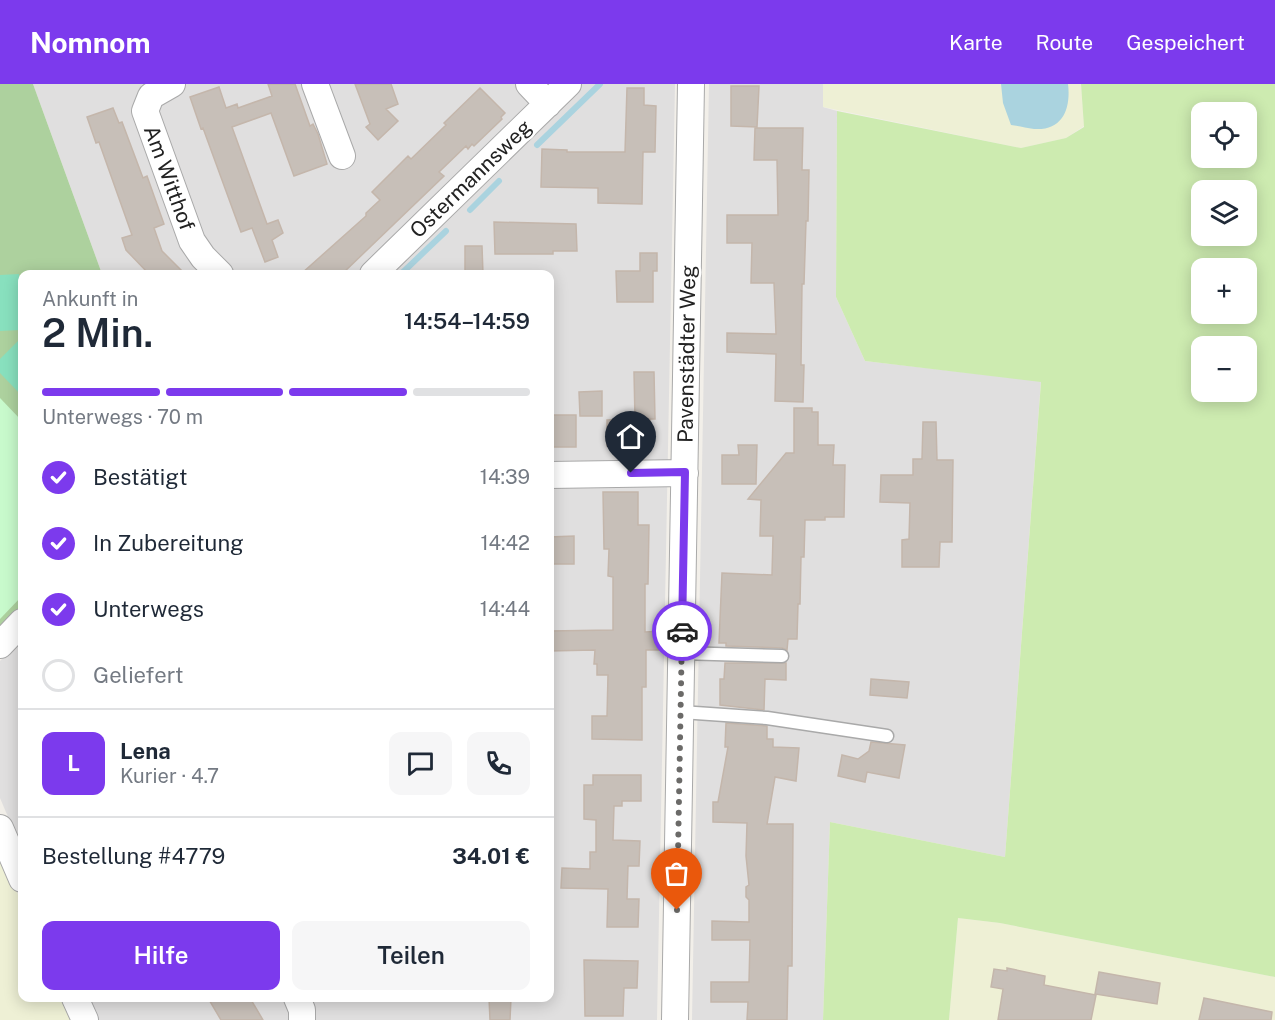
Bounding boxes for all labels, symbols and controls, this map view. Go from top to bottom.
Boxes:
text: Nomnom [30,26,151,59]
text: Karte [949,30,1003,55]
text: Route [1036,30,1093,55]
text: Gespeichert [1126,30,1245,55]
map controls [1191,102,1257,402]
button: locate [1191,102,1257,168]
street label: Ostermannsweg [405,114,537,243]
street label: Am Witthof [139,122,200,234]
button: layers [1191,180,1257,246]
button: + [1191,258,1257,324]
street label: Pavenstädter Weg [672,265,701,443]
text: Ankunft in [42,287,138,311]
text: 14:54–14:59 [404,308,530,334]
text: 2 Min. [42,310,153,356]
button: − [1191,336,1257,402]
text: Unterwegs · 70 m [42,405,203,429]
pin [605,411,656,473]
icon: home [614,420,647,453]
icon: check [42,461,75,494]
text: Bestätigt [93,464,188,490]
text: 14:39 [480,465,530,489]
icon: check [42,527,75,560]
text: In Zubereitung [93,530,244,556]
text: 14:42 [480,531,530,555]
icon: check [42,593,75,626]
text: Unterwegs [93,596,204,622]
text: 14:44 [480,597,530,621]
courier [652,601,712,661]
icon: car [666,615,699,648]
text: Geliefert [93,662,183,688]
button: chat [389,732,452,795]
button: phone [467,732,530,795]
text: Lena [120,738,171,764]
text: L [67,750,80,776]
text: Kurier · 4.7 [120,764,219,788]
text: Bestellung #4779 [42,843,225,869]
text: 34.01 € [452,843,530,869]
pin [651,848,702,910]
icon: bag [660,857,693,890]
button: Hilfe [42,921,280,990]
button: Teilen [292,921,530,990]

